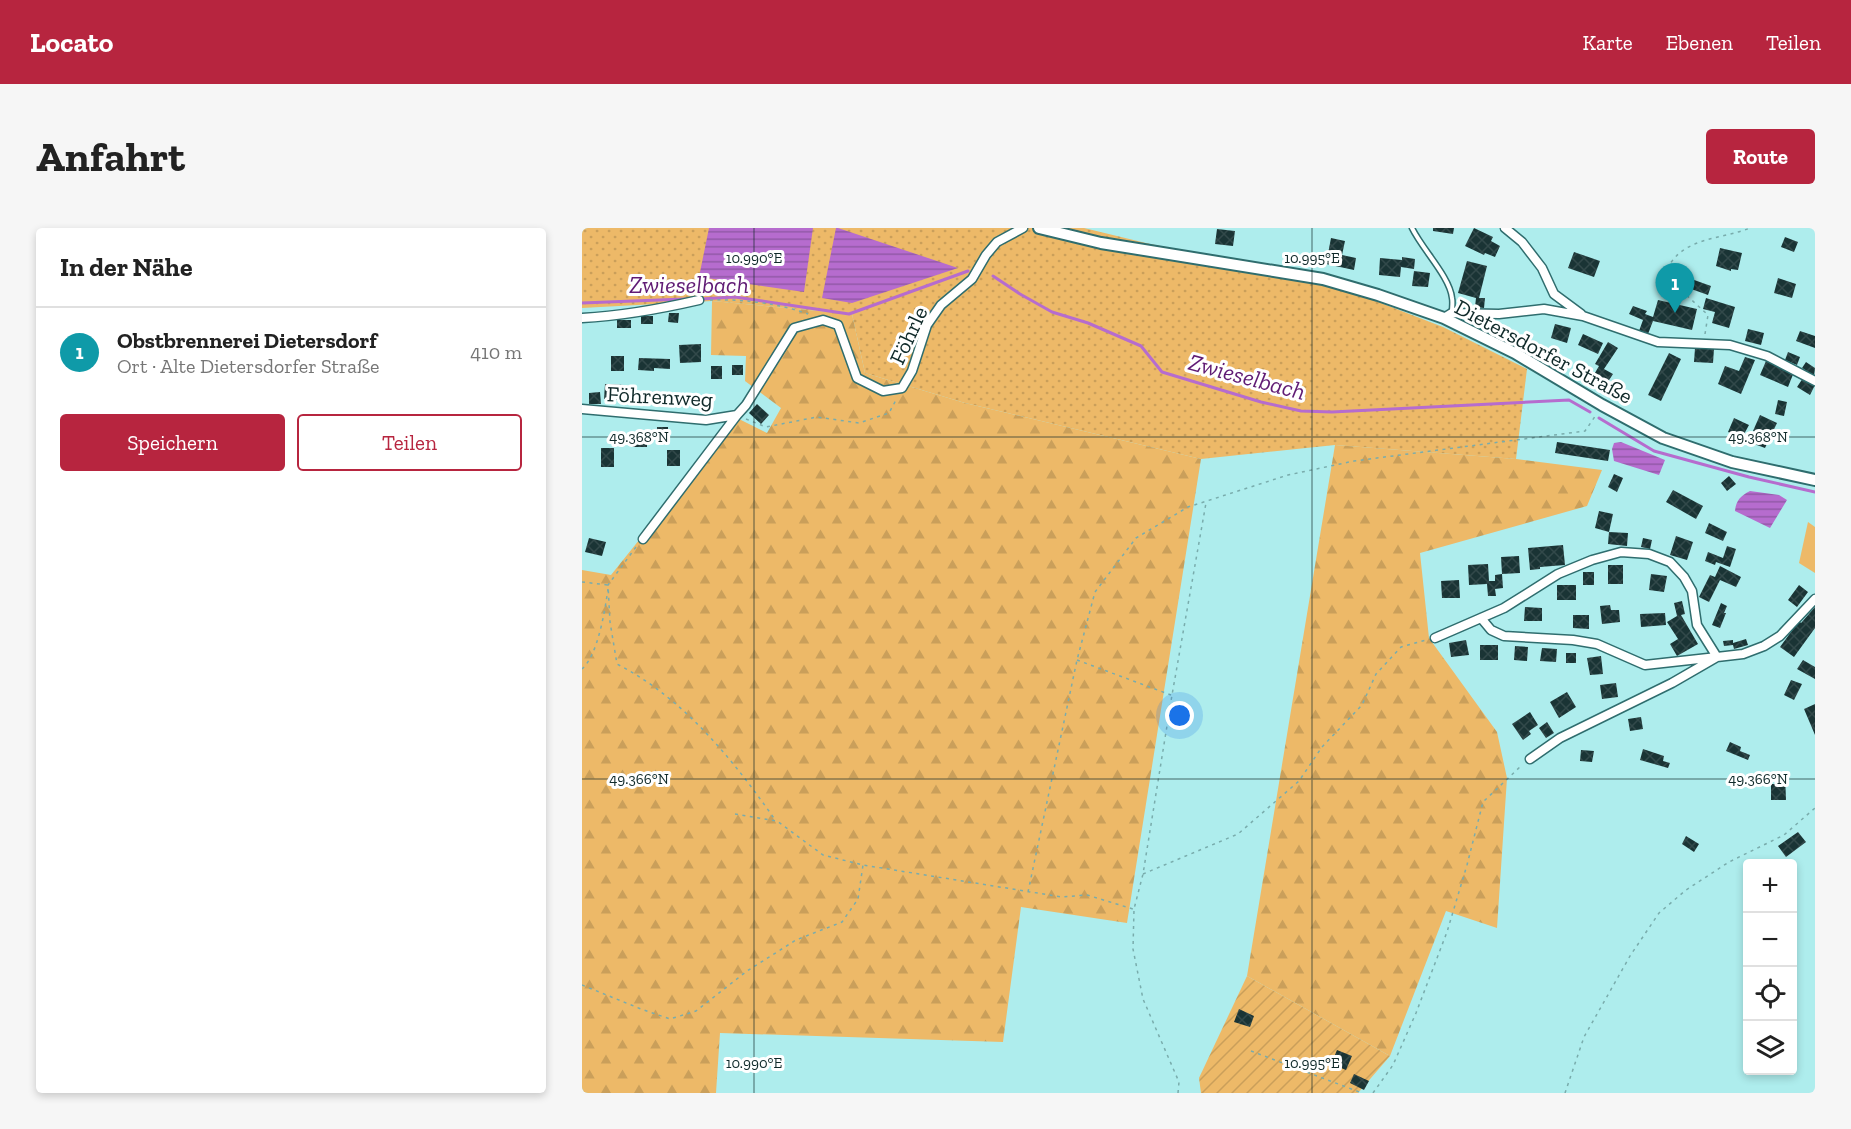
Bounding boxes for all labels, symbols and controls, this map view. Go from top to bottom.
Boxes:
text: Locato [30,26,113,59]
text: Karte [1583,30,1633,55]
text: Ebenen [1666,30,1733,55]
text: Teilen [1766,30,1821,55]
button: Route [1706,129,1815,184]
text: Anfahrt [36,131,185,182]
text: 10.990°E [726,249,783,267]
text: 10.995°E [1284,249,1340,267]
text: In der Nähe [60,251,192,283]
pin: 1 [1656,264,1694,313]
water label: Zwieselbach [629,270,749,299]
street label: Dietersdorfer Straße [1450,293,1637,410]
street label: Föhrle [883,302,934,368]
text: Obstbrennerei Dietersdorf [117,327,377,354]
text: 1 [75,340,84,364]
text: 410 m [470,340,522,364]
water label: Zwieselbach [1186,347,1309,406]
text: Ort · Alte Dietersdorfer Straße [117,354,379,378]
street label: Föhrenweg [606,380,714,413]
button: Speichern [60,414,285,471]
button: Teilen [297,414,522,471]
text: 49.368°N [609,428,669,446]
text: 49.368°N [1728,428,1788,446]
your location [1165,701,1194,730]
text: 49.366°N [609,770,669,788]
text: 49.366°N [1728,770,1788,788]
map controls [1743,859,1797,1075]
button: + [1743,859,1797,913]
button: − [1743,913,1797,967]
button: locate [1743,967,1797,1021]
button: layers [1743,1021,1797,1075]
text: 10.990°E [726,1054,783,1072]
text: 10.995°E [1284,1054,1340,1072]

